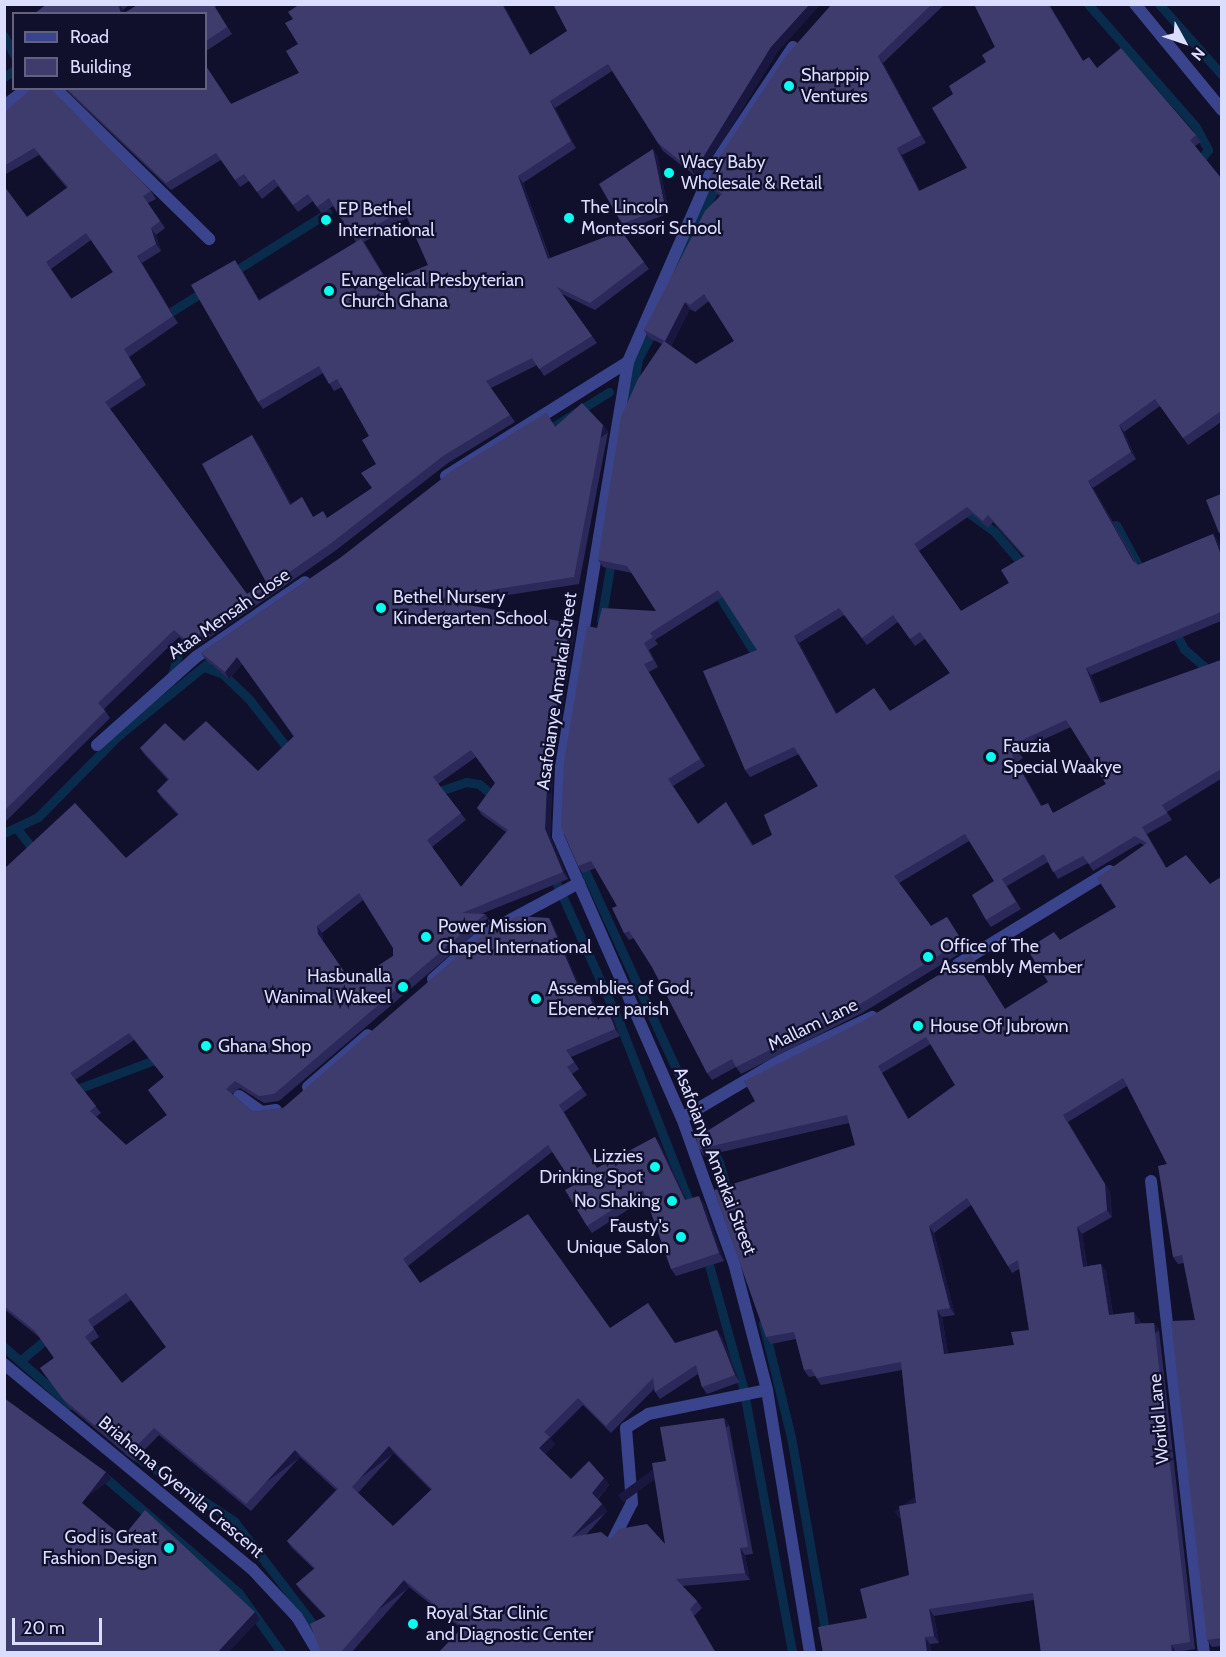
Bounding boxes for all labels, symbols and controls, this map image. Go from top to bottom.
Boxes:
legend [12,12,207,90]
north arrow [1154,12,1214,72]
text: Road [70,26,109,48]
text: N [1187,43,1209,64]
text: Building [70,56,131,78]
place label: Sharppip Ventures [801,65,869,107]
marker: Sharppip Ventures [782,79,796,93]
place label: Wacy Baby Wholesale & Retail [681,152,822,195]
marker: Wacy Baby Wholesale & Retail [662,166,676,180]
place label: The Lincoln Montessori School [581,197,721,240]
place label: EP Bethel International [338,199,434,242]
marker: The Lincoln Montessori School [562,211,576,225]
marker: EP Bethel International [319,213,333,227]
place label: Evangelical Presbyterian Church Ghana [341,270,524,312]
marker: Evangelical Presbyterian Church Ghana [322,284,336,298]
street label: Ataa Mensah Close [164,564,294,664]
place label: Bethel Nursery Kindergarten School [393,587,547,630]
street label: Asafoianye Amarkai Street [532,591,582,791]
marker: Bethel Nursery Kindergarten School [374,601,388,615]
place label: Fauzia Special Waakye [1003,736,1121,778]
marker: Fauzia Special Waakye [984,750,998,764]
place label: Power Mission Chapel International [438,916,592,958]
marker: Power Mission Chapel International [419,930,433,944]
place label: Office of The Assembly Member [940,936,1083,978]
marker: Office of The Assembly Member [921,950,935,964]
place label: Hasbunalla Wanimal Wakeel [264,966,391,1008]
place label: Assemblies of God, Ebenezer parish [548,978,693,1020]
marker: Hasbunalla Wanimal Wakeel [396,980,410,994]
marker: Assemblies of God, Ebenezer parish [529,992,543,1006]
street label: Mallam Lane [765,994,861,1056]
place label: House Of Jubrown [930,1015,1068,1037]
marker: House Of Jubrown [911,1019,925,1033]
place label: Ghana Shop [218,1035,311,1057]
marker: Ghana Shop [199,1039,213,1053]
street label: Asafoianye Amarkai Street [669,1064,761,1258]
place label: Lizzies Drinking Spot [539,1146,643,1188]
marker: Lizzies Drinking Spot [648,1160,662,1174]
place label: No Shaking [574,1190,660,1212]
marker: No Shaking [665,1194,679,1208]
place label: Fausty's Unique Salon [566,1216,669,1258]
marker: Fausty's Unique Salon [674,1230,688,1244]
street label: Worlid Lane [1144,1373,1174,1465]
street label: Briahema Gyemila Crescent [94,1412,268,1562]
place label: God is Great Fashion Design [42,1527,157,1570]
marker: God is Great Fashion Design [162,1541,176,1555]
place label: Royal Star Clinic and Diagnostic Center [426,1603,594,1646]
scale bar [15,1606,105,1644]
marker: Royal Star Clinic and Diagnostic Center [404,1615,422,1633]
text: 20 m [23,1617,65,1639]

